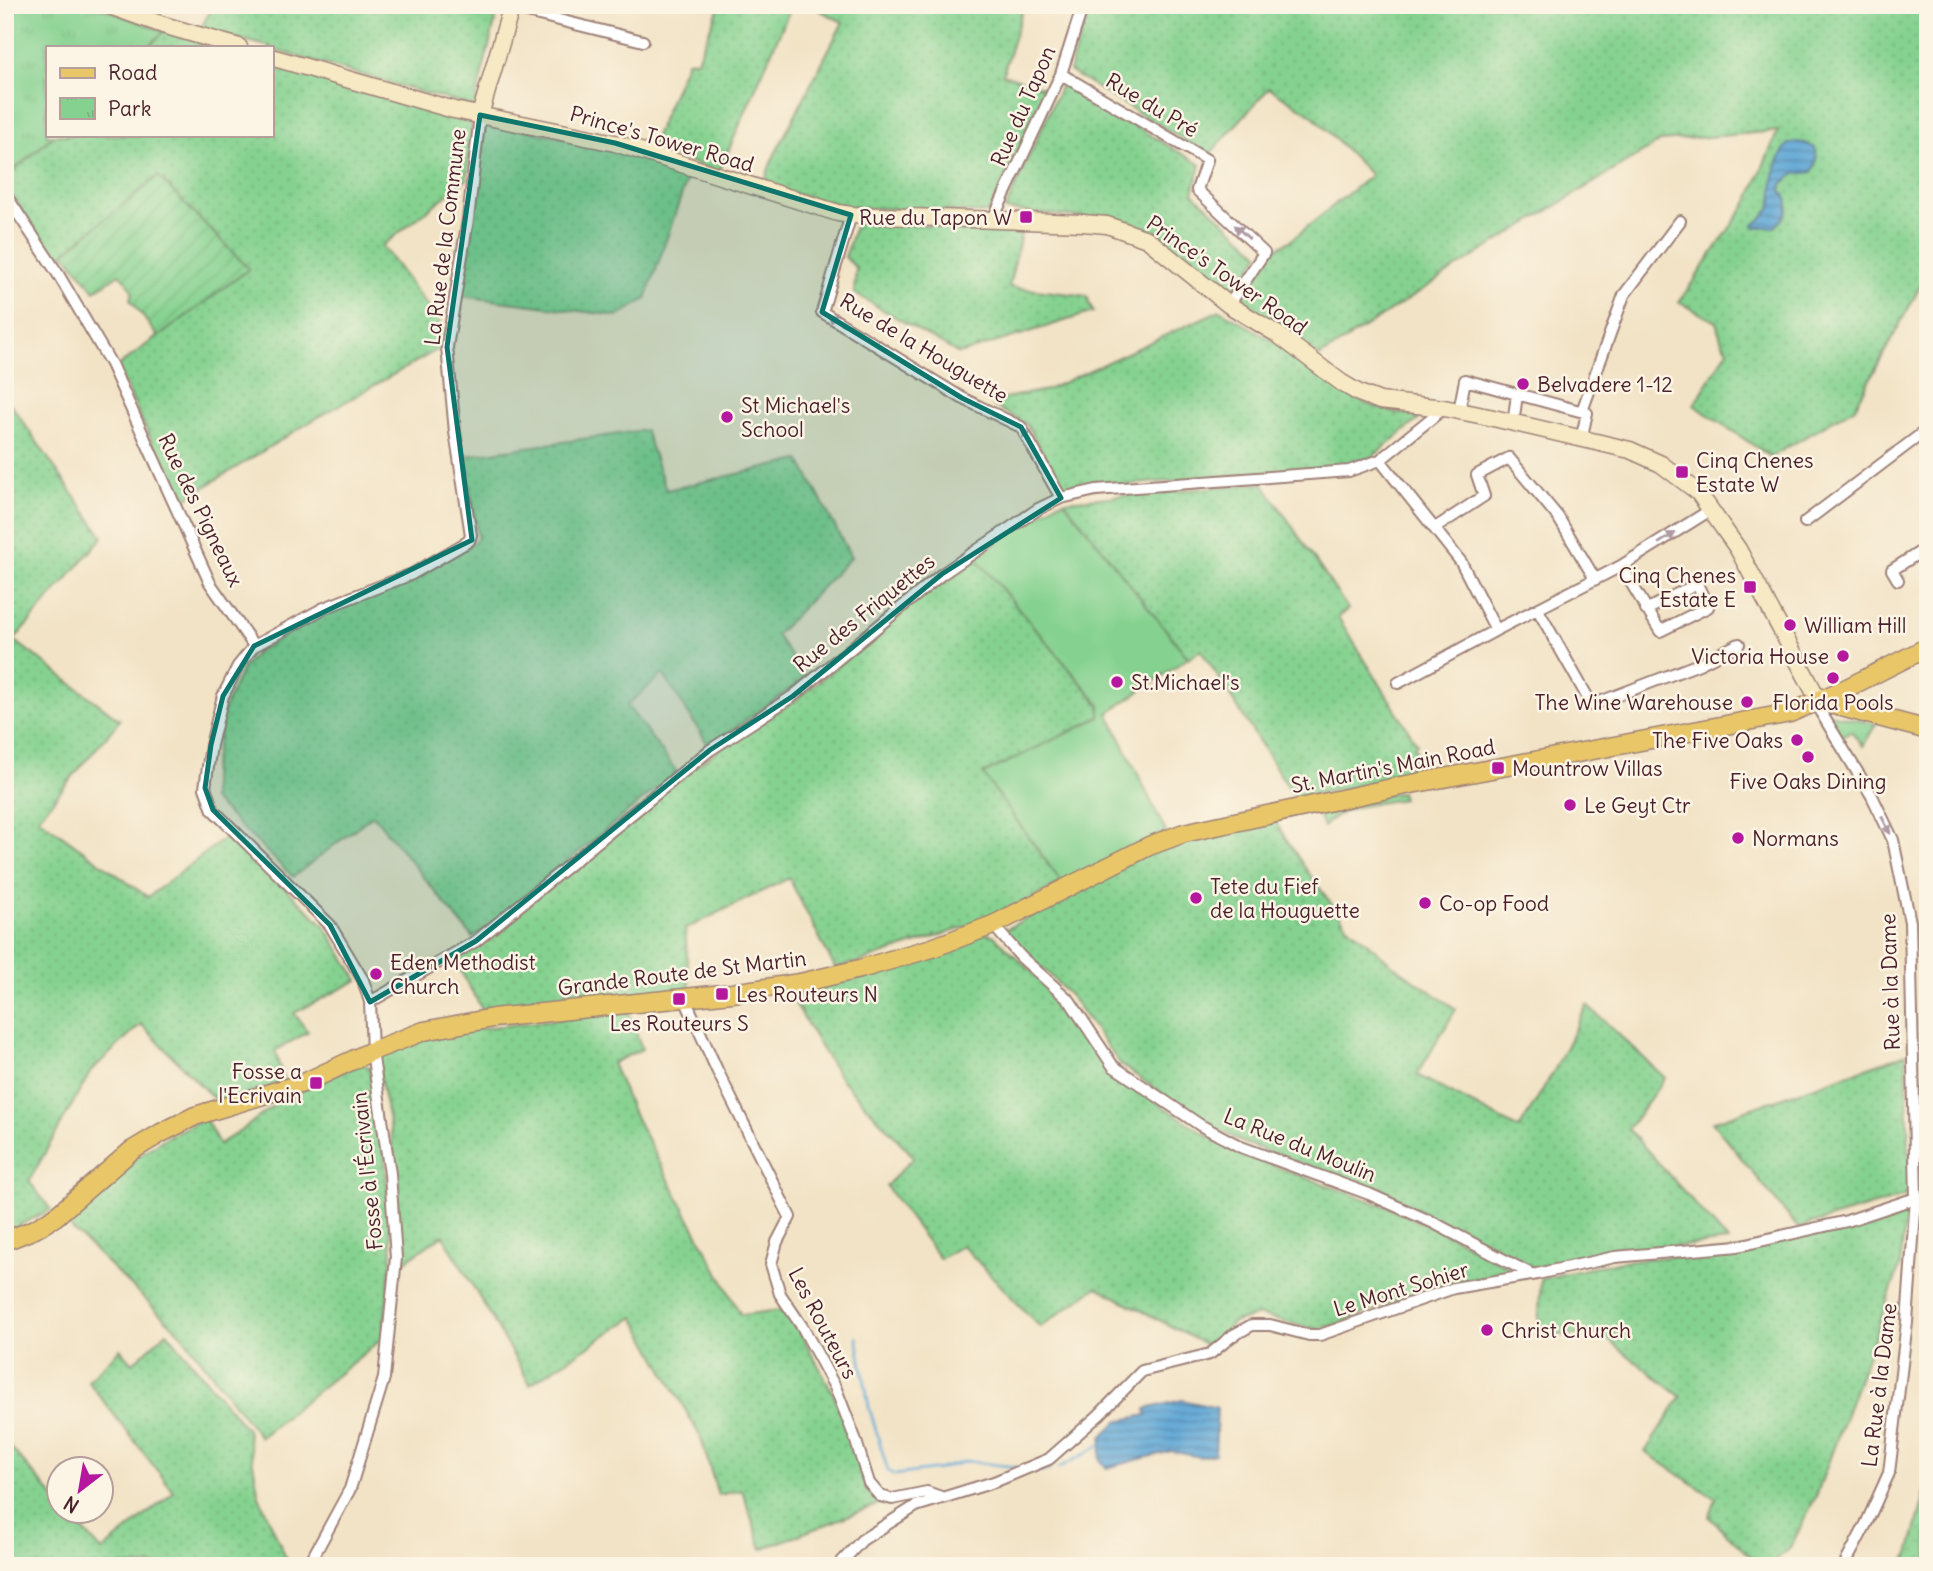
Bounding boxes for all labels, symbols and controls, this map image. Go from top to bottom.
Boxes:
street label: Rue du Tapon [984,42,1062,170]
legend [46,46,273,136]
text: Road [108,59,157,86]
street label: Rue du Pré [1101,67,1203,143]
text: Park [108,95,151,122]
street label: Prince's Tower Road [567,100,757,178]
street label: La Rue de la Commune [418,127,472,347]
place label: Rue du Tapon W [859,204,1012,231]
marker: Rue du Tapon W [1018,209,1034,225]
street label: Prince's Tower Road [1141,209,1313,341]
one-way arrow [1234,225,1251,241]
street label: Rue de la Houguette [835,287,1013,409]
one-way arrow [826,314,845,327]
place label: Belvadere 1-12 [1537,371,1673,398]
marker: Belvadere 1-12 [1515,376,1531,392]
place label: St Michael's School [741,392,850,443]
marker: St Michael's School [719,409,735,425]
street label: Rue des Pigneaux [152,429,250,591]
one-way arrow [1022,429,1034,448]
place label: Cinq Chenes Estate W [1696,447,1814,498]
marker: Cinq Chenes Estate W [1674,464,1690,480]
one-way arrow [1657,531,1676,544]
street label: Rue des Friquettes [788,548,940,678]
place label: Cinq Chenes Estate E [1618,562,1736,613]
marker: Cinq Chenes Estate E [1742,579,1758,595]
place label: William Hill [1804,612,1907,639]
marker: William Hill [1782,617,1798,633]
place label: Victoria House [1691,643,1829,670]
marker: Victoria House [1835,648,1851,664]
place label: St.Michael's [1131,669,1240,696]
marker: Florida Pools [1825,670,1841,686]
marker: St.Michael's [1109,674,1125,690]
place label: The Wine Warehouse [1535,689,1733,716]
place label: Florida Pools [1772,689,1894,716]
marker: The Wine Warehouse [1739,694,1755,710]
place label: The Five Oaks [1652,727,1783,754]
marker: The Five Oaks [1789,732,1805,748]
street label: St. Martin's Main Road [1289,733,1497,799]
marker: Five Oaks Dining [1800,749,1816,765]
place label: Mountrow Villas [1512,755,1662,782]
marker: Mountrow Villas [1490,760,1506,776]
place label: Five Oaks Dining [1730,768,1886,795]
place label: Le Geyt Ctr [1584,792,1691,819]
marker: Le Geyt Ctr [1562,797,1578,813]
one-way arrow [1880,815,1891,835]
place label: Normans [1752,825,1839,852]
marker: Normans [1730,830,1746,846]
place label: Tete du Fief de la Houguette [1210,873,1360,924]
marker: Tete du Fief de la Houguette [1188,890,1204,906]
place label: Co-op Food [1439,890,1549,917]
marker: Co-op Food [1417,895,1433,911]
street label: Rue à la Dame [1874,913,1906,1051]
street label: Grande Route de St Martin [556,944,808,1002]
place label: Eden Methodist Church [390,949,536,1000]
marker: Eden Methodist Church [368,966,384,982]
place label: Les Routeurs N [736,981,878,1008]
marker: Les Routeurs N [714,986,730,1002]
marker: Les Routeurs S [671,991,687,1007]
place label: Les Routeurs S [609,1010,749,1037]
place label: Fosse a l'Ecrivain [218,1058,302,1109]
marker: Fosse a l'Ecrivain [308,1075,324,1091]
street label: Fosse à l'Écrivain [345,1091,389,1251]
street label: La Rue du Moulin [1220,1102,1380,1188]
street label: Le Mont Sohier [1330,1256,1472,1322]
street label: Les Routeurs [782,1263,864,1383]
street label: La Rue à la Dame [1856,1301,1902,1469]
place label: Christ Church [1501,1317,1631,1344]
marker: Christ Church [1479,1322,1495,1338]
north arrow [46,1456,116,1526]
text: N [59,1491,83,1518]

